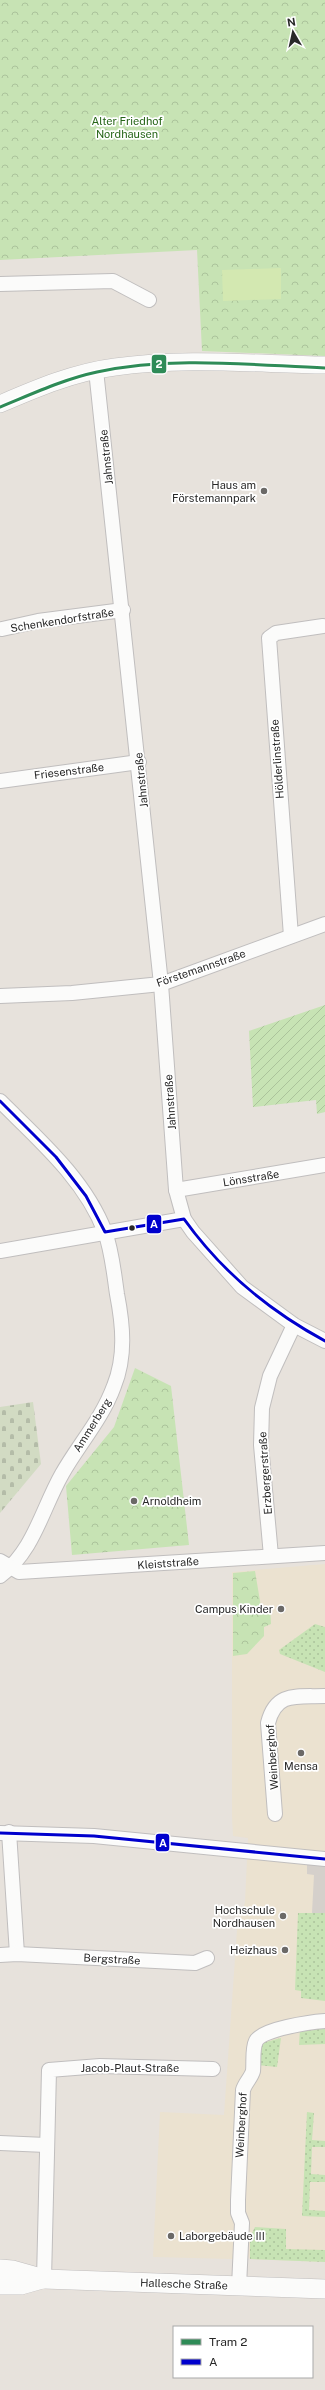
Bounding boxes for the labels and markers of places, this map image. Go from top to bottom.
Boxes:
place label: Haus am Förstemannpark [172,479,256,504]
marker: Haus am Förstemannpark [259,486,269,496]
unlabelled marker [127,1223,137,1233]
place label: Arnoldheim [142,1495,201,1507]
marker: Arnoldheim [129,1496,139,1506]
place label: Campus Kinder [195,1603,273,1615]
marker: Campus Kinder [276,1604,286,1614]
marker: Mensa [296,1748,306,1758]
place label: Mensa [284,1760,318,1772]
place label: Hochschule Nordhausen [213,1904,275,1929]
marker: Hochschule Nordhausen [278,1911,288,1921]
place label: Heizhaus [230,1944,277,1956]
marker: Heizhaus [280,1945,290,1955]
place label: Laborgebäude III [179,2230,265,2242]
marker: Laborgebäude III [166,2231,176,2241]

